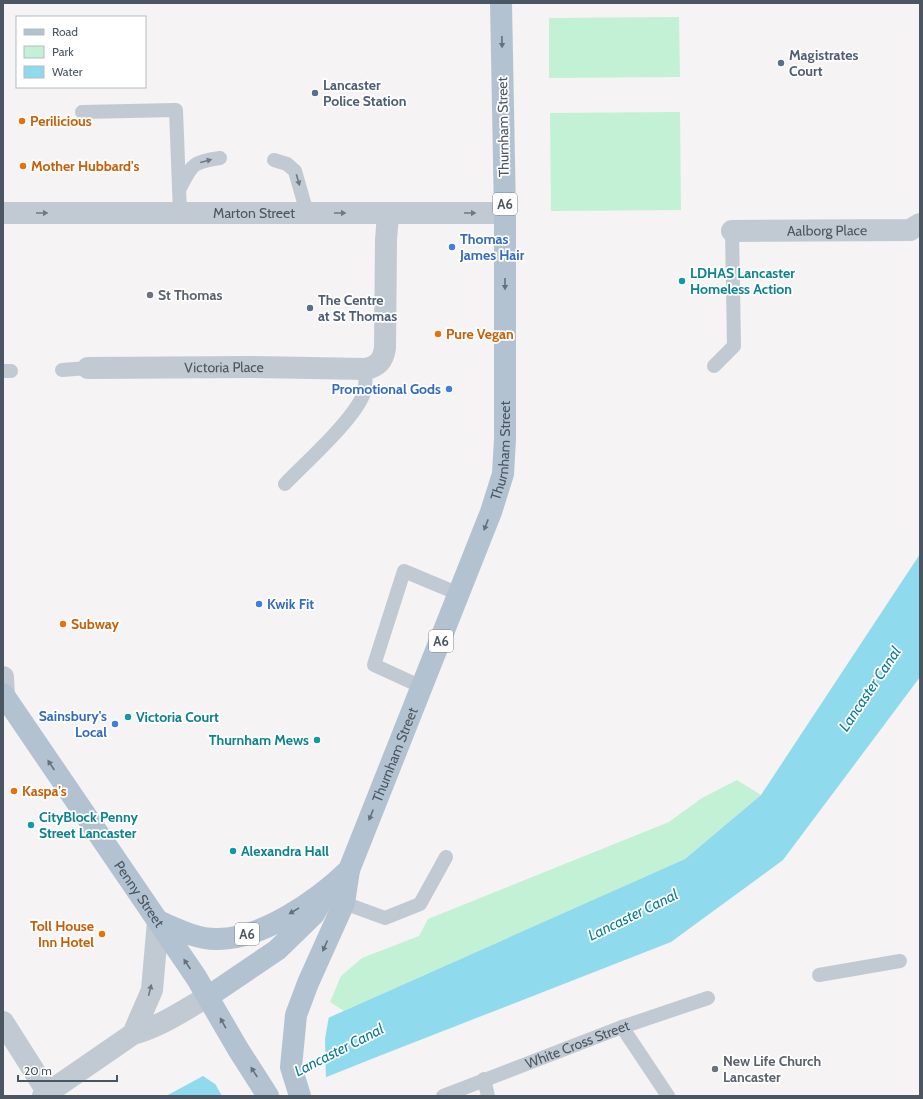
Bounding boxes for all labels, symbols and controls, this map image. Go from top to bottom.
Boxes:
legend [16,16,146,88]
text: Road [52,24,78,39]
one-way arrow [499,36,505,49]
text: Park [52,44,74,59]
place label: Magistrates Court [789,46,858,80]
marker: Magistrates Court [776,58,786,68]
text: Water [52,64,83,79]
place label: Lancaster Police Station [323,76,406,110]
street label: Thurnham Street [493,76,513,177]
marker: Lancaster Police Station [310,88,320,98]
place label: Perilicious [30,112,92,130]
marker: Perilicious [17,116,27,126]
place label: Mother Hubbard's [31,157,140,175]
one-way arrow [200,158,212,164]
marker: Mother Hubbard's [18,161,28,171]
one-way arrow [295,175,301,187]
road number: A6 [493,193,517,215]
street label: Marton Street [213,204,295,222]
one-way arrow [36,209,48,216]
one-way arrow [334,210,346,217]
one-way arrow [464,210,477,216]
street label: Aalborg Place [787,221,867,240]
place label: Thomas James Hair [459,230,525,264]
marker: Thomas James Hair [447,242,457,252]
place label: LDHAS Lancaster Homeless Action [690,264,795,298]
marker: LDHAS Lancaster Homeless Action [677,276,687,286]
one-way arrow [502,278,508,291]
place label: St Thomas [158,286,222,304]
marker: St Thomas [145,290,155,300]
place label: The Centre at St Thomas [318,291,397,325]
marker: The Centre at St Thomas [305,303,315,313]
place label: Pure Vegan [446,325,514,343]
marker: Pure Vegan [433,329,443,339]
street label: Victoria Place [184,358,264,376]
place label: Promotional Gods [331,380,441,398]
marker: Promotional Gods [444,384,454,394]
street label: Thurnham Street [486,400,514,503]
one-way arrow [482,520,488,532]
place label: Kwik Fit [267,595,314,613]
marker: Kwik Fit [254,599,264,609]
place label: Subway [71,615,119,633]
marker: Subway [58,619,68,629]
road number: A6 [429,630,453,652]
water label: Lancaster Canal [835,643,905,735]
street label: Thurnham Street [368,704,422,805]
place label: Sainsbury's Local [39,707,107,741]
place label: Victoria Court [136,708,219,726]
marker: Victoria Court [123,712,133,722]
marker: Sainsbury's Local [110,719,120,729]
place label: Thurnham Mews [209,731,309,749]
marker: Thurnham Mews [312,735,322,745]
one-way arrow [48,759,55,771]
place label: Kaspa's [22,782,67,800]
marker: Kaspa's [9,786,19,796]
place label: CityBlock Penny Street Lancaster [39,808,139,842]
one-way arrow [367,810,373,822]
marker: CityBlock Penny Street Lancaster [26,820,36,830]
place label: Alexandra Hall [241,842,329,860]
marker: Alexandra Hall [228,846,238,856]
street label: Penny Street [110,857,169,931]
water label: Lancaster Canal [585,885,681,945]
one-way arrow [288,907,300,914]
place label: Toll House Inn Hotel [30,917,94,951]
road number: A6 [235,923,259,945]
marker: Toll House Inn Hotel [97,929,107,939]
one-way arrow [322,941,328,952]
one-way arrow [183,958,191,969]
one-way arrow [148,984,154,997]
street label: White Cross Street [523,1016,632,1072]
one-way arrow [220,1017,227,1028]
water label: Lancaster Canal [291,1020,387,1080]
place label: New Life Church Lancaster [723,1052,821,1086]
scale bar [18,1057,117,1083]
text: 20 m [24,1063,52,1078]
marker: New Life Church Lancaster [710,1064,720,1074]
one-way arrow [250,1066,257,1078]

